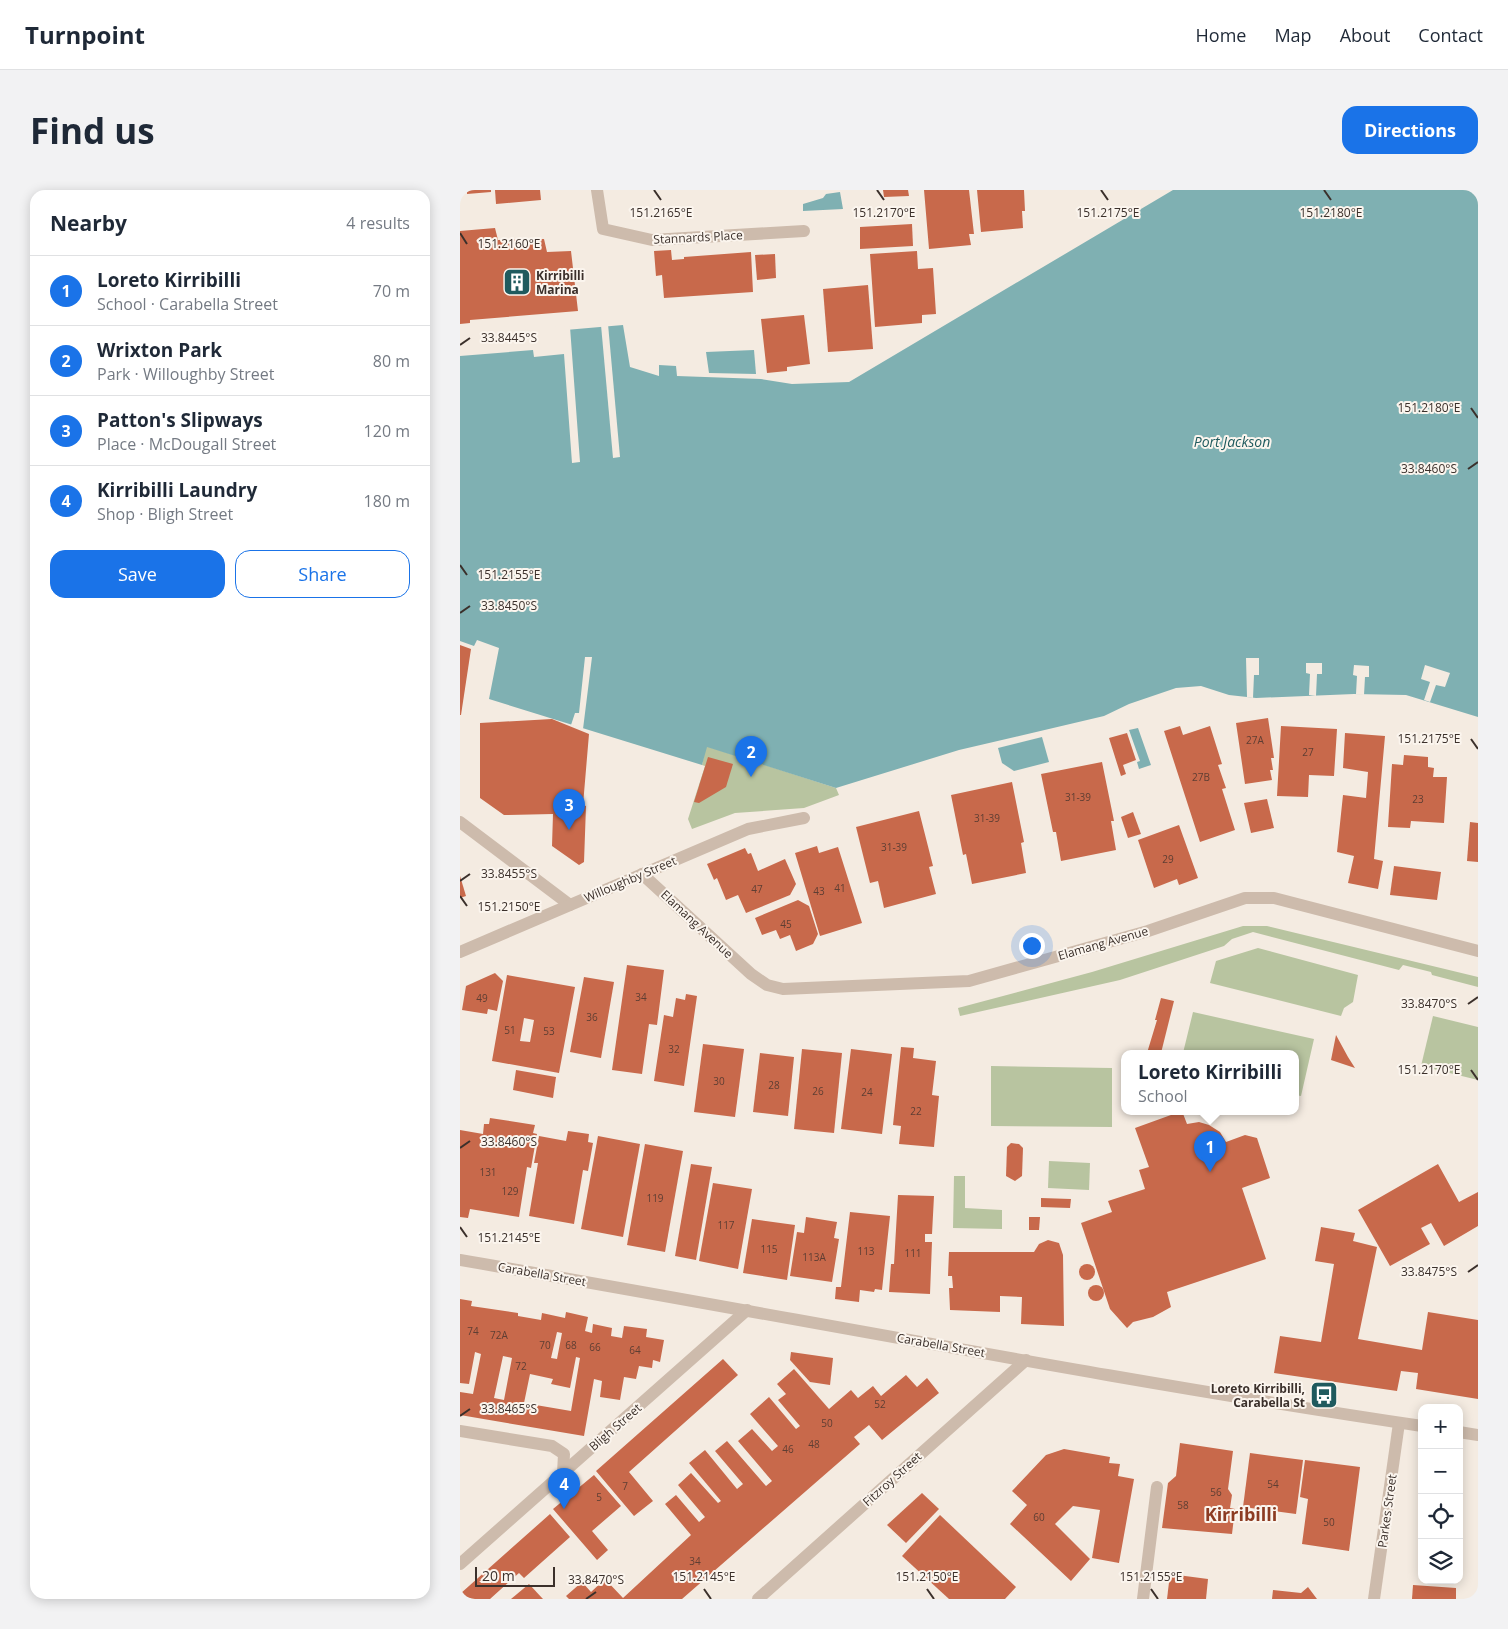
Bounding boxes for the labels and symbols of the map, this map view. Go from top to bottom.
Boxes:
text: 151.2165°E [630,204,693,221]
text: 151.2170°E [853,204,916,221]
text: 151.2175°E [1077,204,1140,221]
text: 151.2180°E [1300,204,1363,221]
street label: Stannards Place [653,226,743,248]
text: 151.2160°E [478,235,541,252]
building icon: Kirribilli Marina [502,267,532,297]
place label: Kirribilli Marina [536,267,584,298]
text: 33.8445°S [481,329,537,346]
text: 151.2180°E [1398,399,1461,416]
water label: Port Jackson [1194,432,1270,451]
text: 33.8460°S [1401,460,1457,477]
text: 151.2155°E [478,566,541,583]
text: 33.8450°S [481,597,537,614]
text: 151.2175°E [1398,730,1461,747]
house number: 27A [1246,733,1265,747]
pin: 2 [735,736,767,777]
house number: 27 [1302,745,1314,759]
house number: 27B [1192,770,1210,784]
pin: 3 [553,789,585,830]
house number: 31-39 [1065,790,1091,804]
house number: 23 [1412,792,1424,806]
house number: 31-39 [974,811,1000,825]
house number: 31-39 [881,840,907,854]
street label: Willoughby Street [581,852,679,906]
house number: 29 [1162,852,1174,866]
text: 33.8455°S [481,865,537,882]
house number: 41 [834,881,846,895]
house number: 47 [751,882,763,896]
house number: 43 [813,884,825,898]
street label: Elamang Avenue [657,886,737,962]
text: 151.2150°E [478,898,541,915]
house number: 45 [780,917,792,931]
street label: Elamang Avenue [1056,922,1150,964]
your location [1019,933,1045,959]
house number: 34 [635,990,647,1004]
house number: 49 [476,991,488,1005]
text: 33.8470°S [1401,995,1457,1012]
house number: 36 [586,1010,598,1024]
house number: 51 [504,1023,516,1037]
house number: 53 [543,1024,555,1038]
house number: 32 [668,1042,680,1056]
text: 151.2170°E [1398,1061,1461,1078]
house number: 30 [713,1074,725,1088]
house number: 28 [768,1078,780,1092]
house number: 26 [812,1084,824,1098]
house number: 24 [861,1085,873,1099]
house number: 22 [910,1104,922,1118]
pin: 1 [1194,1131,1226,1172]
text: 33.8460°S [481,1133,537,1150]
house number: 131 [479,1165,497,1179]
house number: 129 [501,1184,519,1198]
house number: 119 [646,1191,664,1205]
house number: 117 [717,1218,735,1232]
text: 151.2145°E [478,1229,541,1246]
house number: 115 [760,1242,778,1256]
house number: 113 [857,1244,875,1258]
house number: 111 [904,1246,922,1260]
house number: 113A [802,1250,826,1264]
street label: Carabella Street [497,1258,587,1290]
text: 33.8475°S [1401,1263,1457,1280]
house number: 74 [467,1324,479,1338]
house number: 72A [490,1328,509,1342]
street label: Carabella Street [896,1329,986,1361]
house number: 70 [539,1338,551,1352]
house number: 68 [565,1338,577,1352]
house number: 66 [589,1340,601,1354]
house number: 64 [629,1343,641,1357]
house number: 72 [515,1359,527,1373]
place label: Loreto Kirribilli, Carabella St [1211,1380,1305,1411]
bus stop icon: Loreto Kirribilli, Carabella St [1309,1380,1339,1410]
house number: 52 [874,1397,886,1411]
street label: Bligh Street [585,1399,645,1455]
text: 33.8465°S [481,1400,537,1417]
house number: 50 [821,1416,833,1430]
house number: 48 [808,1437,820,1451]
house number: 46 [782,1442,794,1456]
street label: Fitzroy Street [859,1448,925,1510]
pin: 4 [548,1468,580,1509]
street label: Parkes Street [1373,1473,1401,1549]
house number: 54 [1267,1477,1279,1491]
house number: 7 [622,1479,628,1493]
house number: 56 [1210,1485,1222,1499]
house number: 5 [596,1490,602,1504]
house number: 58 [1177,1498,1189,1512]
district label: Kirribilli [1205,1502,1277,1526]
house number: 60 [1033,1510,1045,1524]
house number: 50 [1323,1515,1335,1529]
house number: 34 [689,1554,701,1568]
scale bar [475,1564,555,1587]
text: 151.2145°E [673,1568,736,1585]
text: 151.2150°E [896,1568,959,1585]
text: 151.2155°E [1120,1568,1183,1585]
text: 33.8470°S [568,1571,624,1588]

